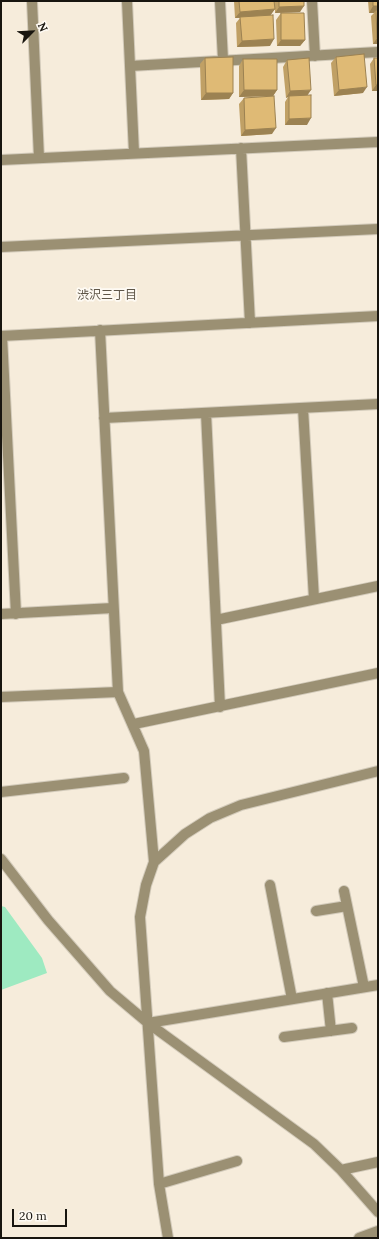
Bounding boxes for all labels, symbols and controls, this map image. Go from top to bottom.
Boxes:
north arrow [12,12,52,52]
text: N [35,20,51,34]
district label: 渋沢三丁目 [77,289,137,303]
scale bar [14,1201,69,1227]
text: 20 m [19,1208,47,1223]

